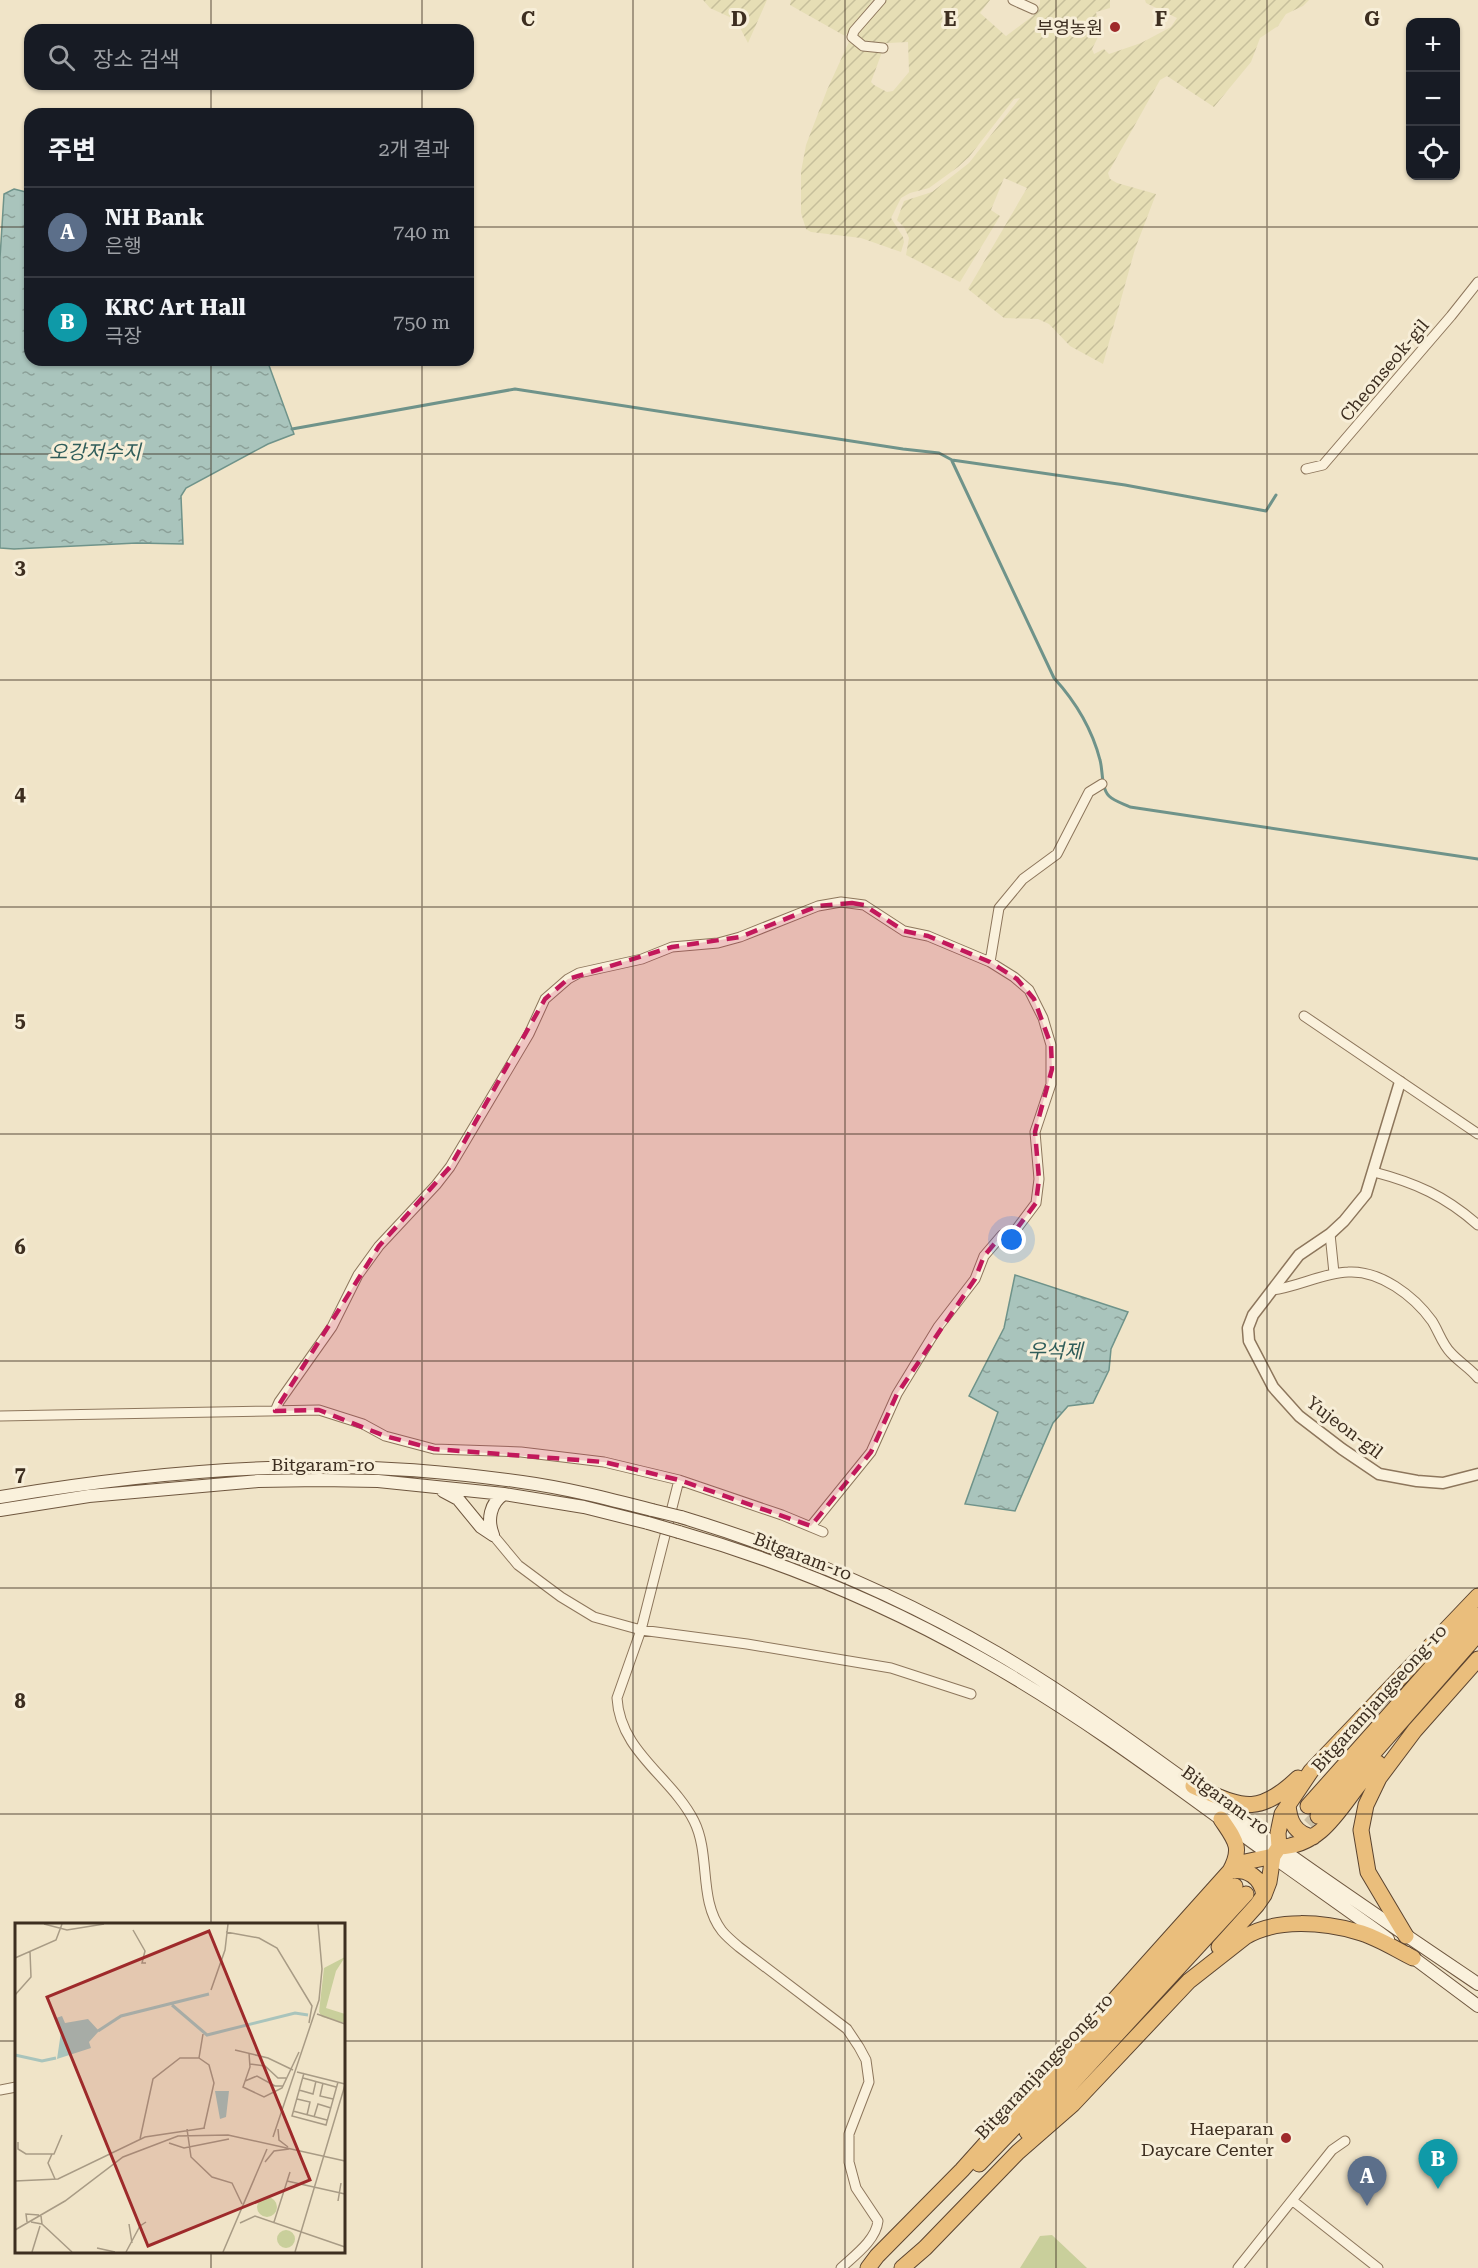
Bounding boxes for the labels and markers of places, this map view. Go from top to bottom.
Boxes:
place label: 부영농원 [1037,17,1103,38]
marker: 부영농원 [1108,20,1122,34]
place label: Haeparan Daycare Center [1141,2118,1274,2160]
marker: Haeparan Daycare Center [1279,2131,1293,2145]
pin: B [1418,2140,1458,2189]
pin: A [1348,2156,1386,2206]

